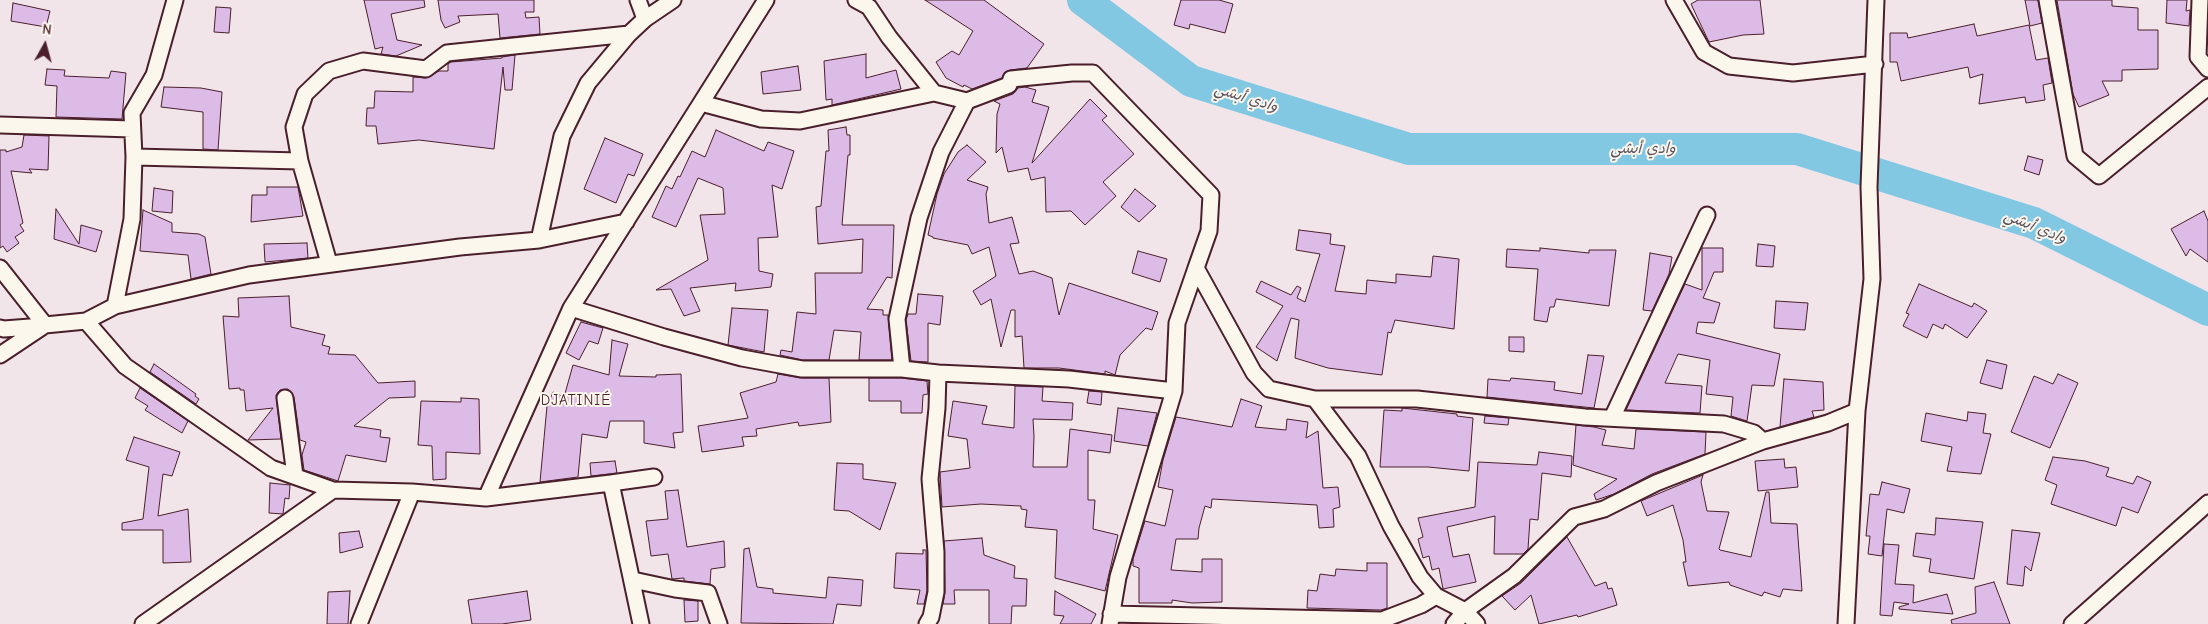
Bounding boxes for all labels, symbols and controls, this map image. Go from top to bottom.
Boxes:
north arrow [20,20,70,70]
text: N [41,21,52,39]
water label: وادي أبشي [1212,80,1280,116]
water label: وادي أبشي [1610,140,1676,158]
water label: وادي أبشي [2001,206,2069,248]
district label: DJATINIÉ [540,392,612,410]

